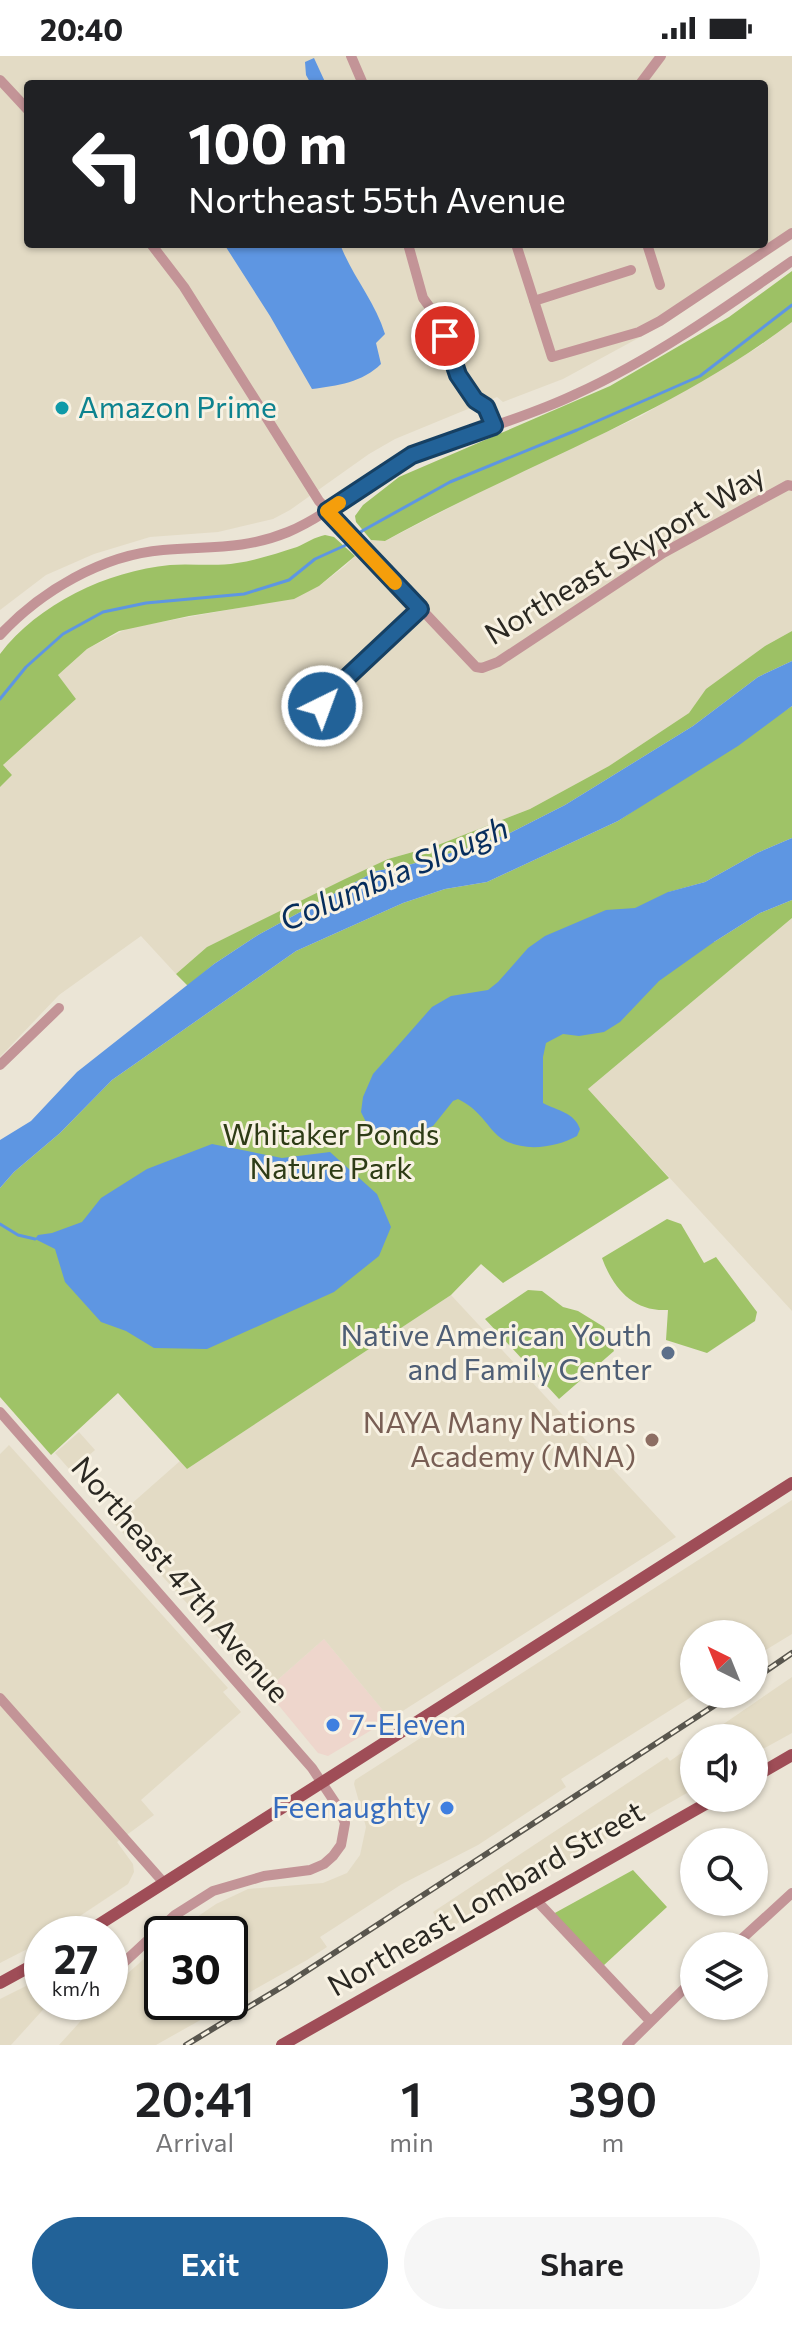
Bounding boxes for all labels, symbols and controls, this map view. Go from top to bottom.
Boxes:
text: 20:40 [40,10,123,47]
text: 100 m [188,107,347,176]
icon: left [56,112,160,216]
text: Northeast 55th Avenue [188,176,566,220]
pin [411,302,479,370]
icon: arrive [423,314,467,358]
place label: Amazon Prime [78,387,277,424]
marker: Amazon Prime [53,399,71,417]
street label: Northeast Skyport Way [477,455,770,651]
position arrow [280,664,364,748]
water label: Columbia Slough [273,806,514,938]
park label: Whitaker Ponds Nature Park [222,1114,440,1185]
place label: Native American Youth and Family Center [340,1315,652,1386]
marker: Native American Youth and Family Center [659,1344,677,1362]
place label: NAYA Many Nations Academy (MNA) [363,1402,636,1473]
marker: NAYA Many Nations Academy (MNA) [643,1431,661,1449]
street label: Northeast 47th Avenue [65,1448,299,1709]
north arrow [680,1620,768,1708]
map controls [680,1620,768,2020]
place label: 7-Eleven [349,1704,466,1741]
marker: 7-Eleven [324,1716,342,1734]
button: sound [680,1724,768,1812]
place label: Feenaughty [272,1787,431,1824]
street label: Northeast Lombard Street [320,1791,650,2003]
marker: Feenaughty [438,1799,456,1817]
button: search [680,1828,768,1916]
speed limit sign: 30 [144,1916,248,2020]
button: layers [680,1932,768,2020]
text: 27 [54,1933,98,1982]
text: km/h [52,1976,100,2000]
text: 20:41 [135,2068,255,2127]
text: 1 [401,2068,422,2127]
text: 390 [568,2068,657,2127]
text: Arrival [155,2126,234,2157]
text: min [389,2126,434,2157]
text: m [601,2126,624,2157]
button: Exit [32,2217,388,2309]
button: Share [404,2217,760,2309]

